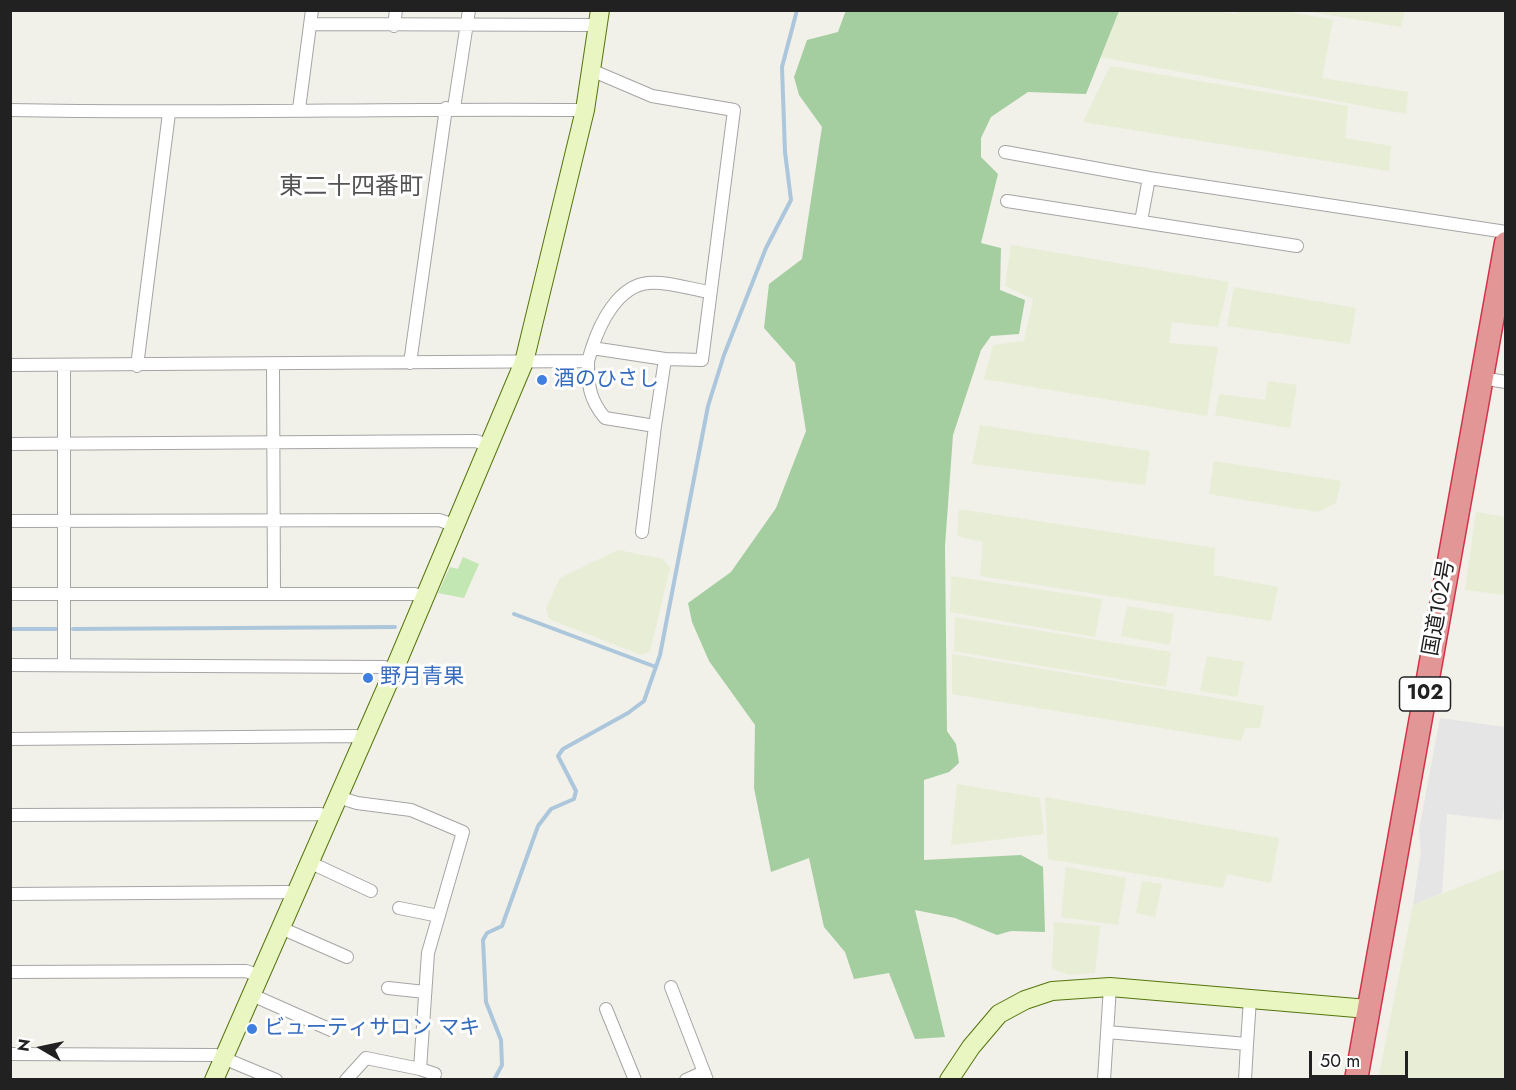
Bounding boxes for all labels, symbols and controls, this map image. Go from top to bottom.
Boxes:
district label: 東二十四番町 [279,174,423,202]
place label: 酒のひさし [554,367,659,393]
marker: 酒のひさし [535,373,549,387]
street label: 国道102号 [1419,558,1461,658]
place label: 野月青果 [380,665,464,691]
marker: 野月青果 [361,671,375,685]
road number: 102 [1400,677,1450,711]
place label: ビューティサロン マキ [264,1016,480,1042]
north arrow [12,1018,72,1078]
marker: ビューティサロン マキ [245,1022,259,1036]
text: N [11,1037,36,1053]
scale bar [1312,1039,1411,1077]
text: 50 m [1320,1048,1360,1074]

